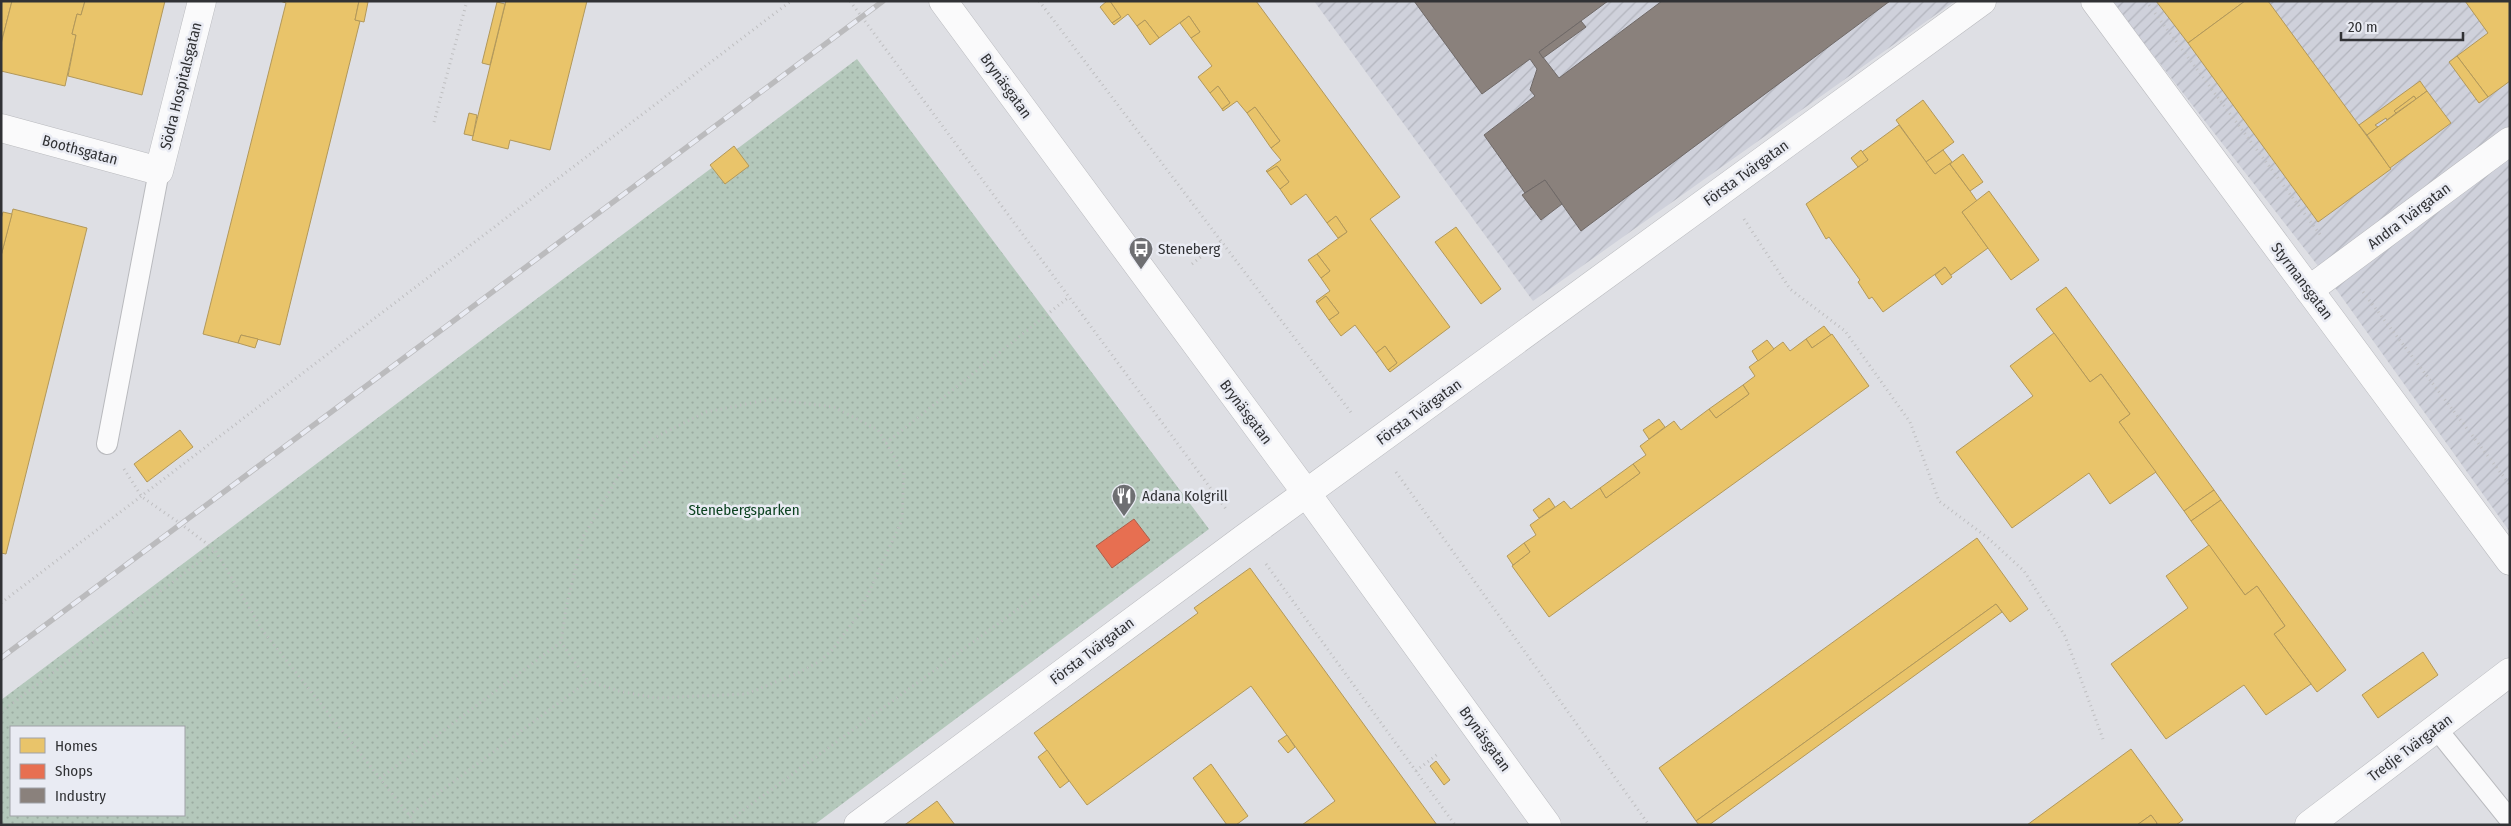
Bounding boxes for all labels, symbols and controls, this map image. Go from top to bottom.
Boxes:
scale bar [2341,10,2464,42]
text: 20 m [2348,18,2378,36]
street label: Södra Hospitalsgatan [156,20,206,152]
street label: Brynäsgatan [976,50,1036,122]
street label: Boothsgatan [40,131,120,169]
street label: Första Tvärgatan [1700,136,1792,210]
street label: Andra Tvärgatan [2364,179,2454,253]
bus stop icon: Steneberg [1128,236,1154,270]
street label: Styrmansgatan [2267,239,2337,323]
place label: Steneberg [1158,240,1220,258]
street label: Första Tvärgatan [1373,375,1465,449]
street label: Brynäsgatan [1216,376,1276,448]
restaurant icon: Adana Kolgrill [1111,483,1137,517]
place label: Adana Kolgrill [1142,487,1228,505]
park label: Stenebergsparken [688,501,800,519]
street label: Första Tvärgatan [1046,614,1138,688]
street label: Brynäsgatan [1455,703,1515,775]
street label: Tredje Tvärgatan [2364,710,2456,786]
legend [10,726,185,816]
text: Homes [55,737,97,755]
text: Shops [55,762,93,780]
text: Industry [55,787,106,805]

